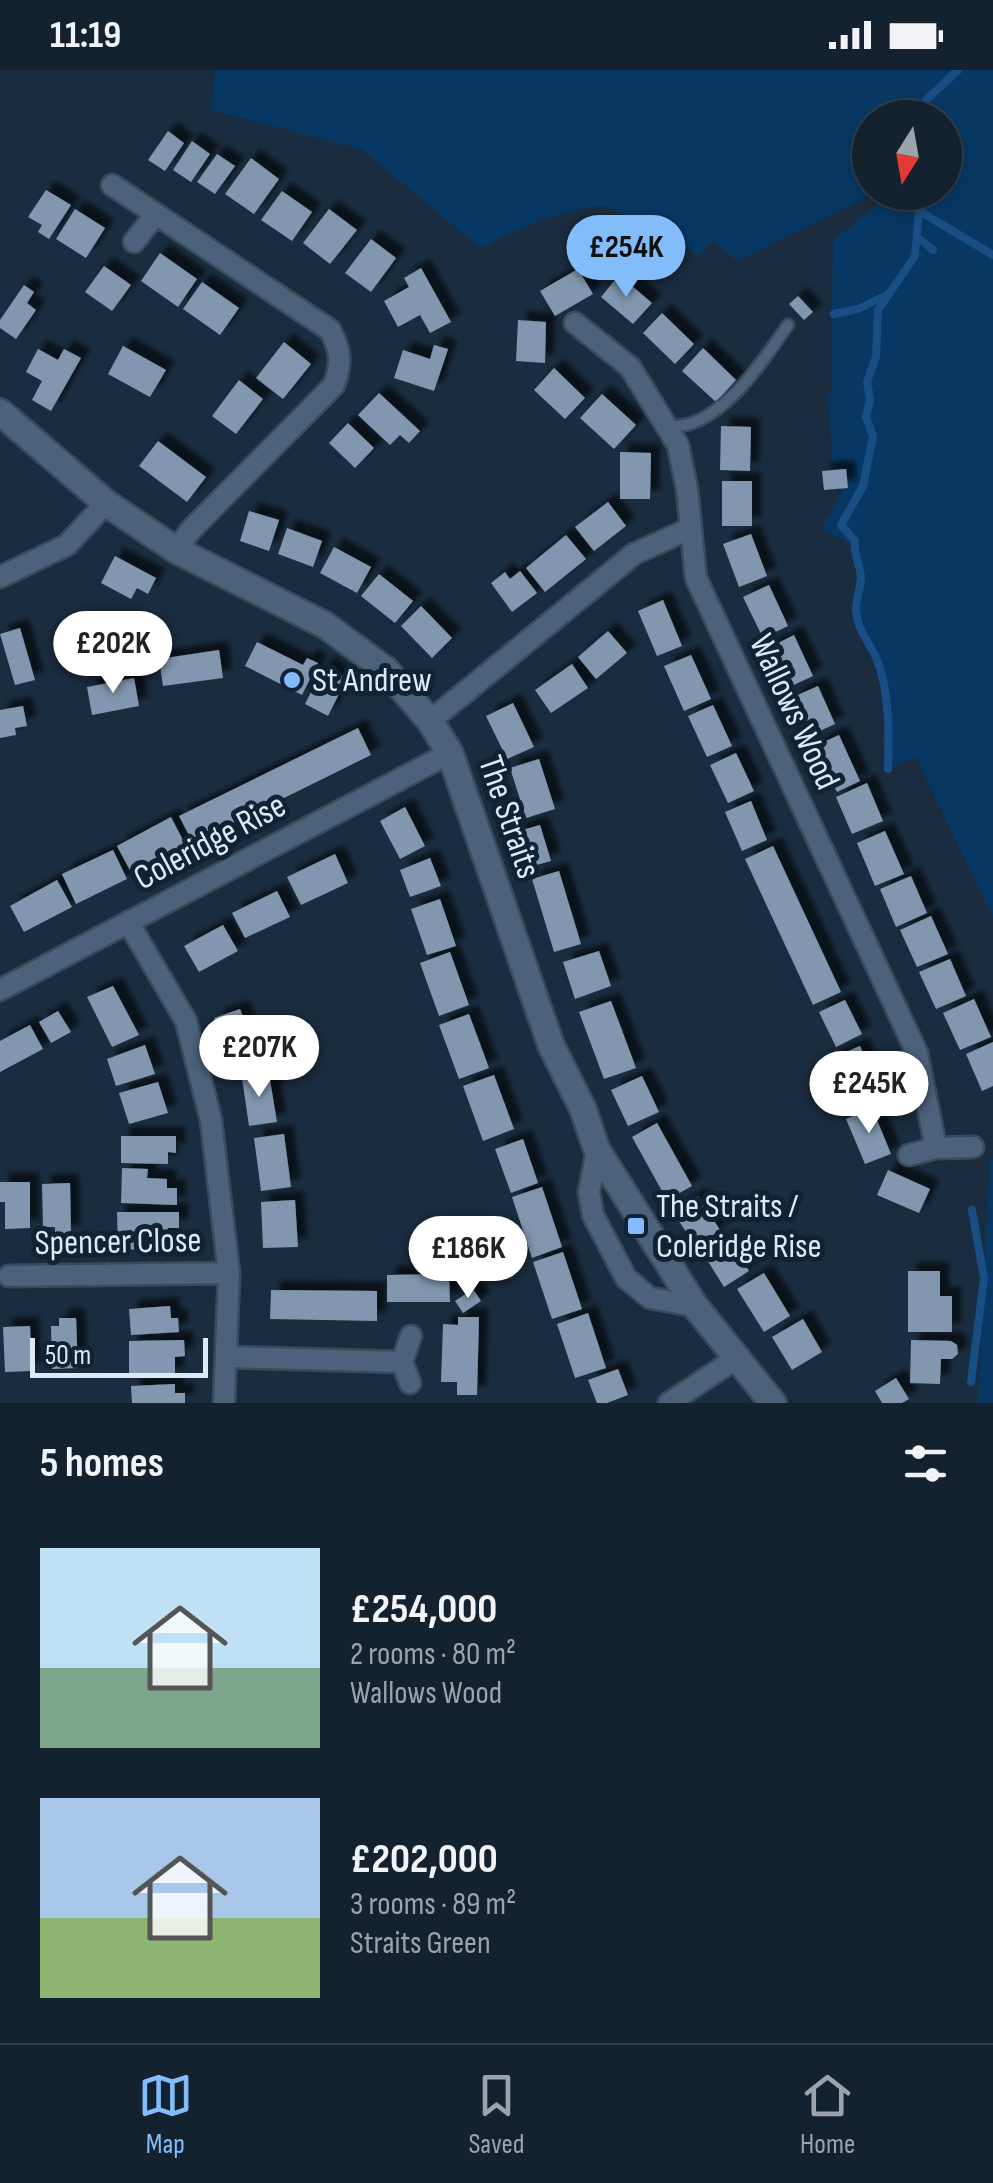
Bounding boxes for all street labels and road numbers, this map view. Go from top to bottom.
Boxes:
street label: Wallows Wood [739,628,849,796]
street label: The Straits [468,750,550,884]
street label: Coleridge Rise [127,784,293,900]
street label: Spencer Close [34,1219,202,1265]

